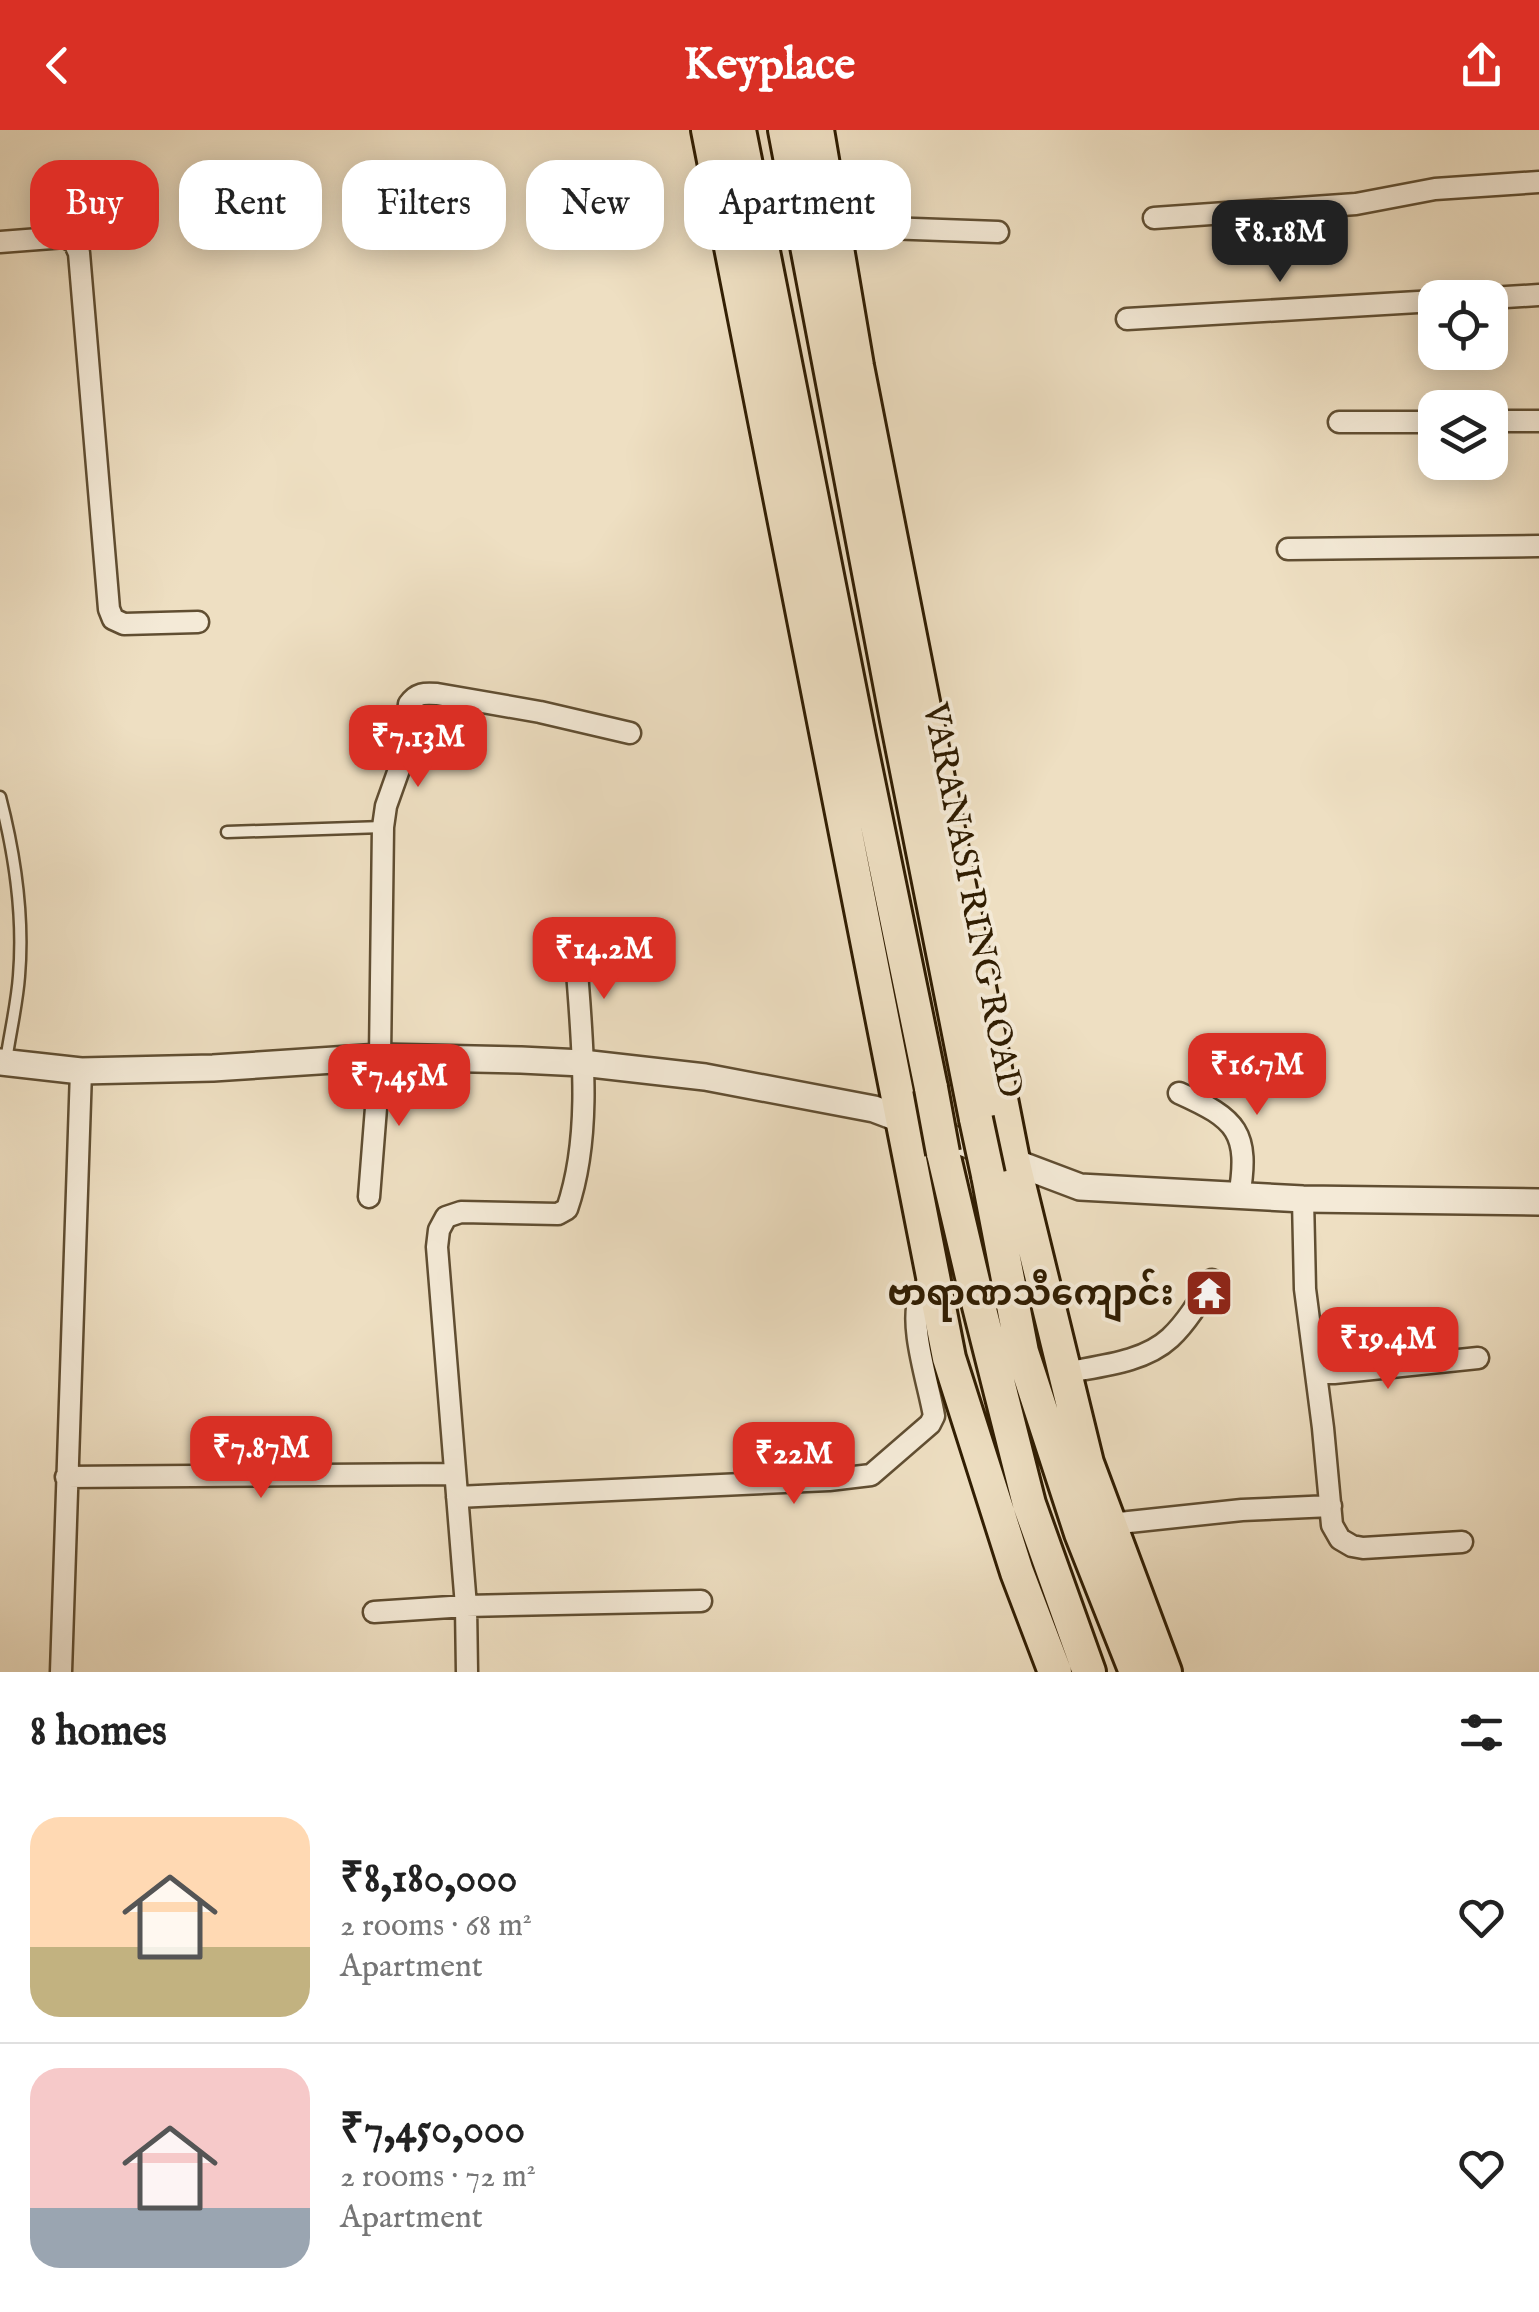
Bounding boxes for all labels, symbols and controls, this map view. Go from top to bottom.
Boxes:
text: Keyplace [684,37,855,94]
icon: back [30,38,85,93]
icon: share [1454,38,1509,93]
chip: Buy [30,160,159,250]
chip: Rent [179,160,322,250]
chip: Filters [342,160,506,250]
chip: New [526,160,664,250]
chip: Apartment [684,160,911,250]
pin: ₹8.18M [1199,200,1361,285]
text: ₹8.18M [1234,212,1326,253]
map controls [1418,280,1508,480]
button: locate [1418,280,1508,370]
button: layers [1418,390,1508,480]
street label: VARANASI RING ROAD [911,698,1032,1102]
pin: ₹7.13M [337,705,499,790]
text: ₹7.13M [371,717,465,758]
pin: ₹14.2M [523,917,685,1002]
text: ₹14.2M [555,929,653,970]
pin: ₹16.7M [1176,1033,1338,1118]
pin: ₹7.45M [318,1044,480,1129]
text: ₹16.7M [1210,1045,1304,1086]
text: ₹7.45M [350,1056,448,1097]
temple icon: ဗာရာဏသီကျောင်း [1183,1267,1235,1319]
place label: ဗာရာဏသီကျောင်း [887,1268,1174,1323]
pin: ₹19.4M [1307,1307,1469,1392]
text: ₹19.4M [1339,1319,1437,1360]
pin: ₹7.87M [180,1416,342,1501]
pin: ₹22M [735,1422,853,1507]
text: ₹7.87M [212,1428,310,1469]
text: ₹22M [755,1434,833,1475]
icon: filters [1454,1705,1509,1760]
text: 8 homes [30,1706,167,1759]
text: ₹8,180,000 [340,1853,517,1906]
icon: home [110,1857,230,1977]
icon: heart [1454,1890,1509,1945]
text: 2 rooms · 68 m² [340,1906,532,1947]
text: Apartment [340,1947,483,1988]
text: ₹7,450,000 [340,2104,525,2157]
icon: home [110,2108,230,2228]
icon: heart [1454,2141,1509,2196]
text: 2 rooms · 72 m² [340,2157,536,2198]
text: Apartment [340,2198,483,2239]

